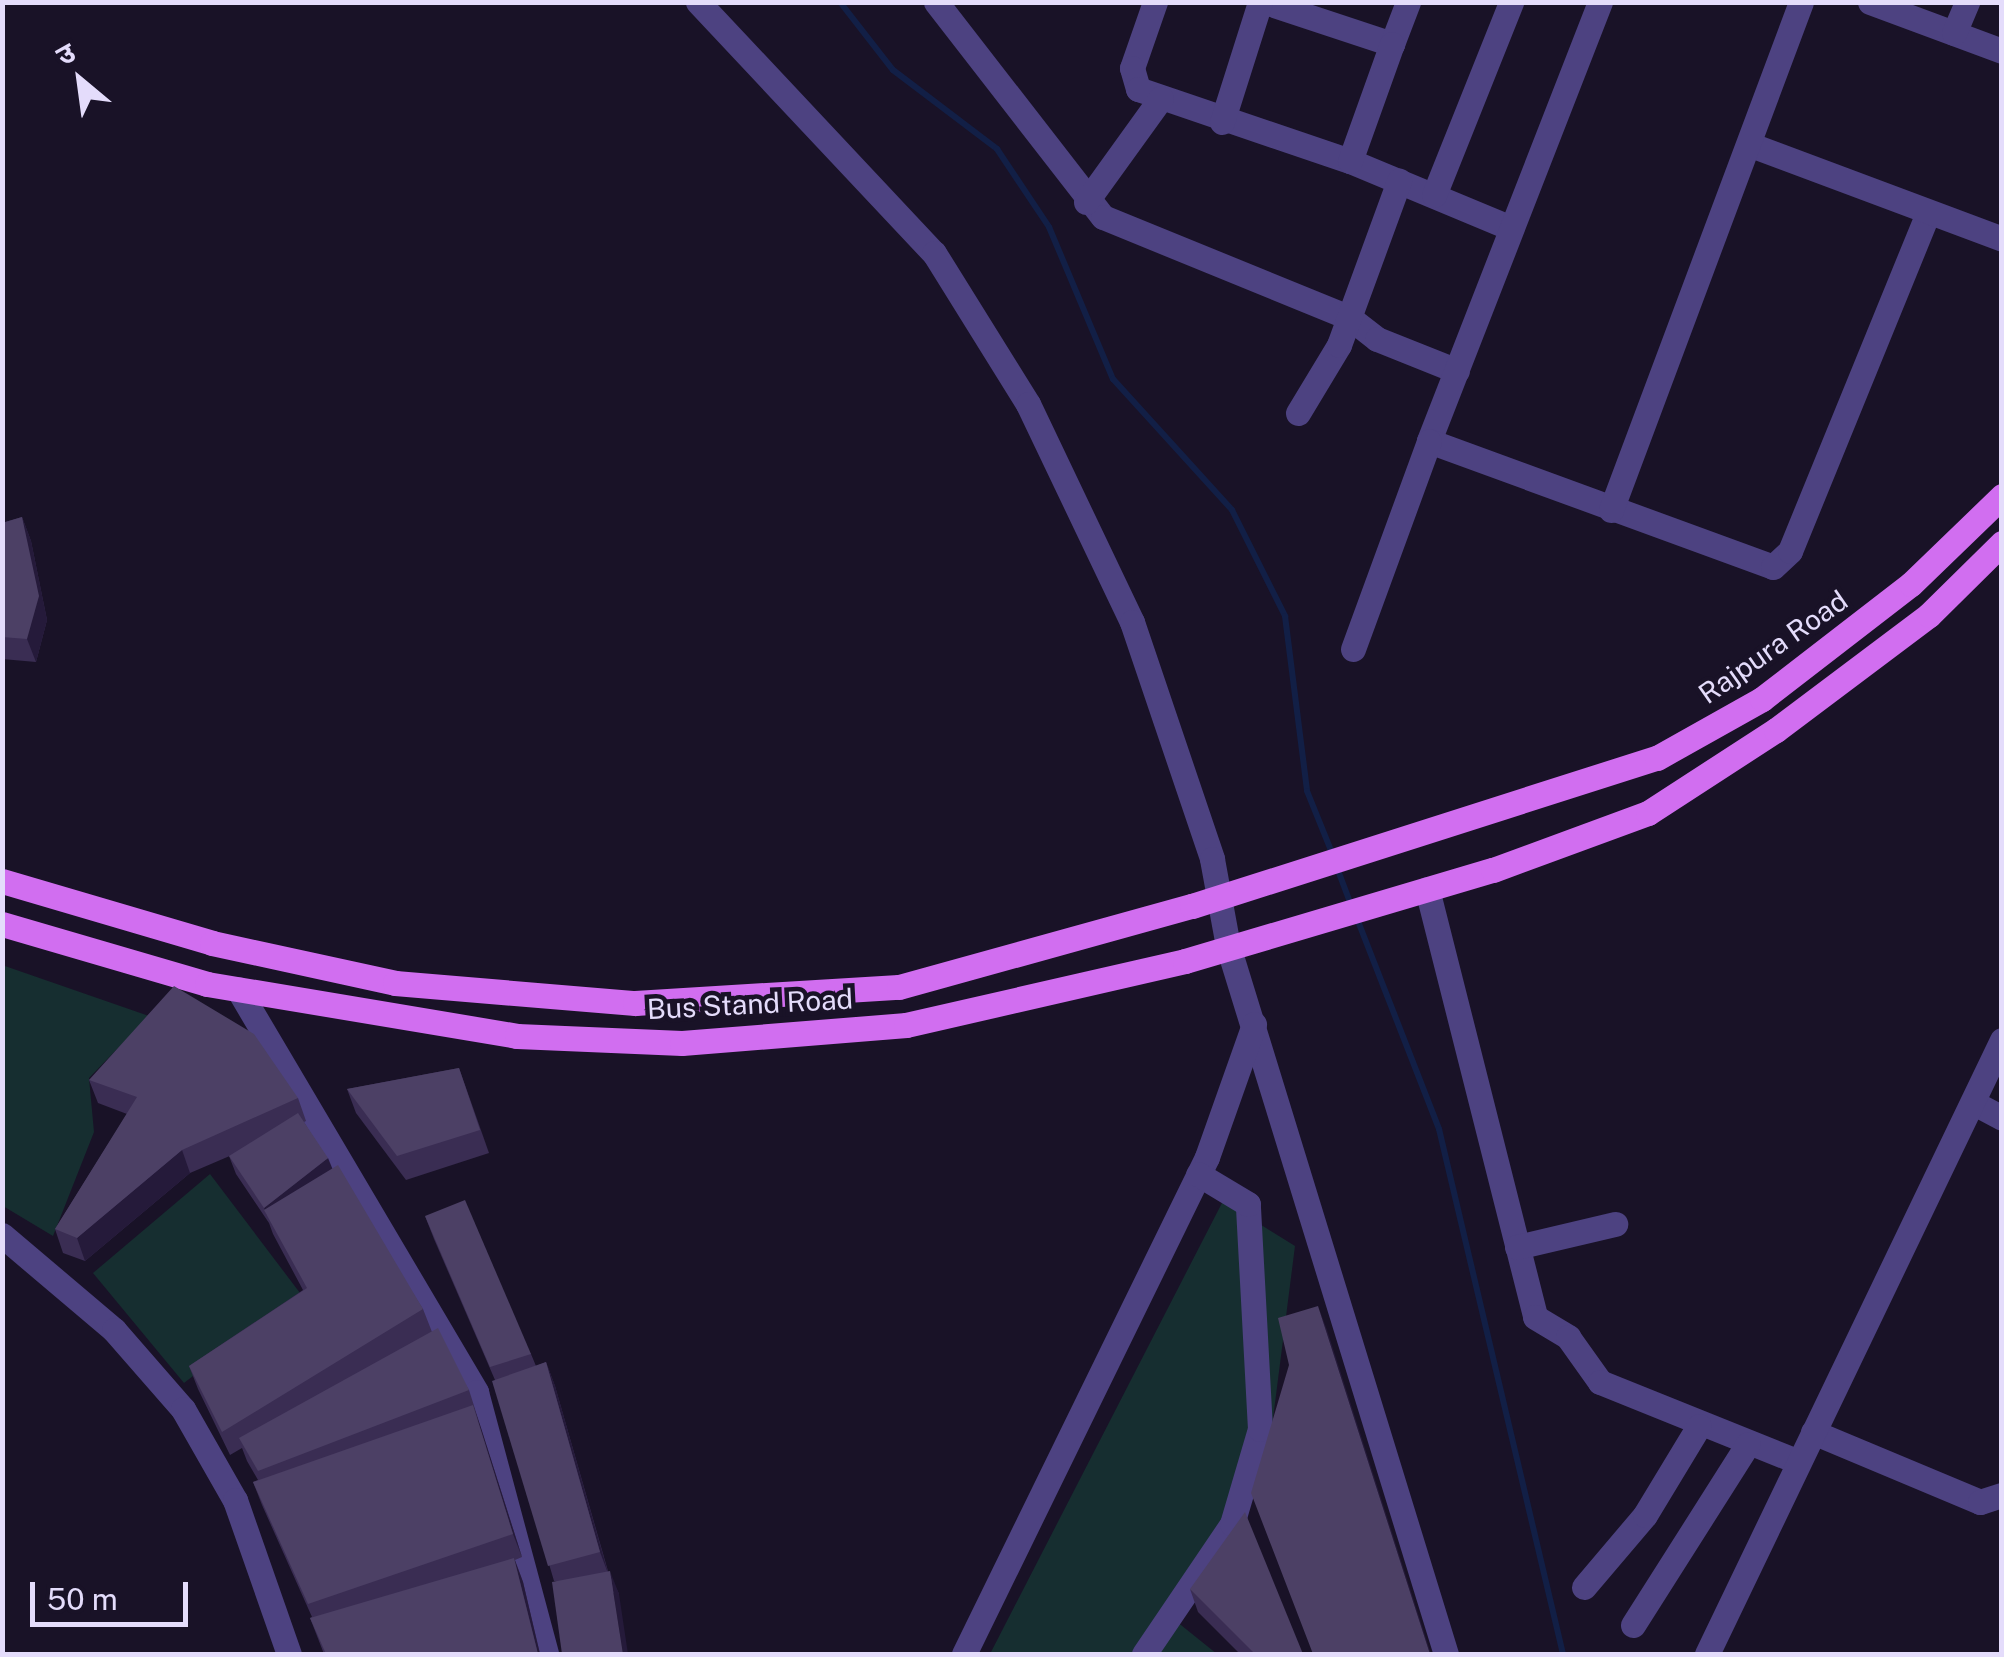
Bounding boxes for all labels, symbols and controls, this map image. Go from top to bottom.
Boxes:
north arrow [30,30,130,130]
text: उ [50,35,80,72]
street label: Rajpura Road [1692,583,1854,711]
street label: Bus Stand Road [646,982,854,1026]
scale bar [35,1562,192,1624]
text: 50 m [47,1581,118,1617]

